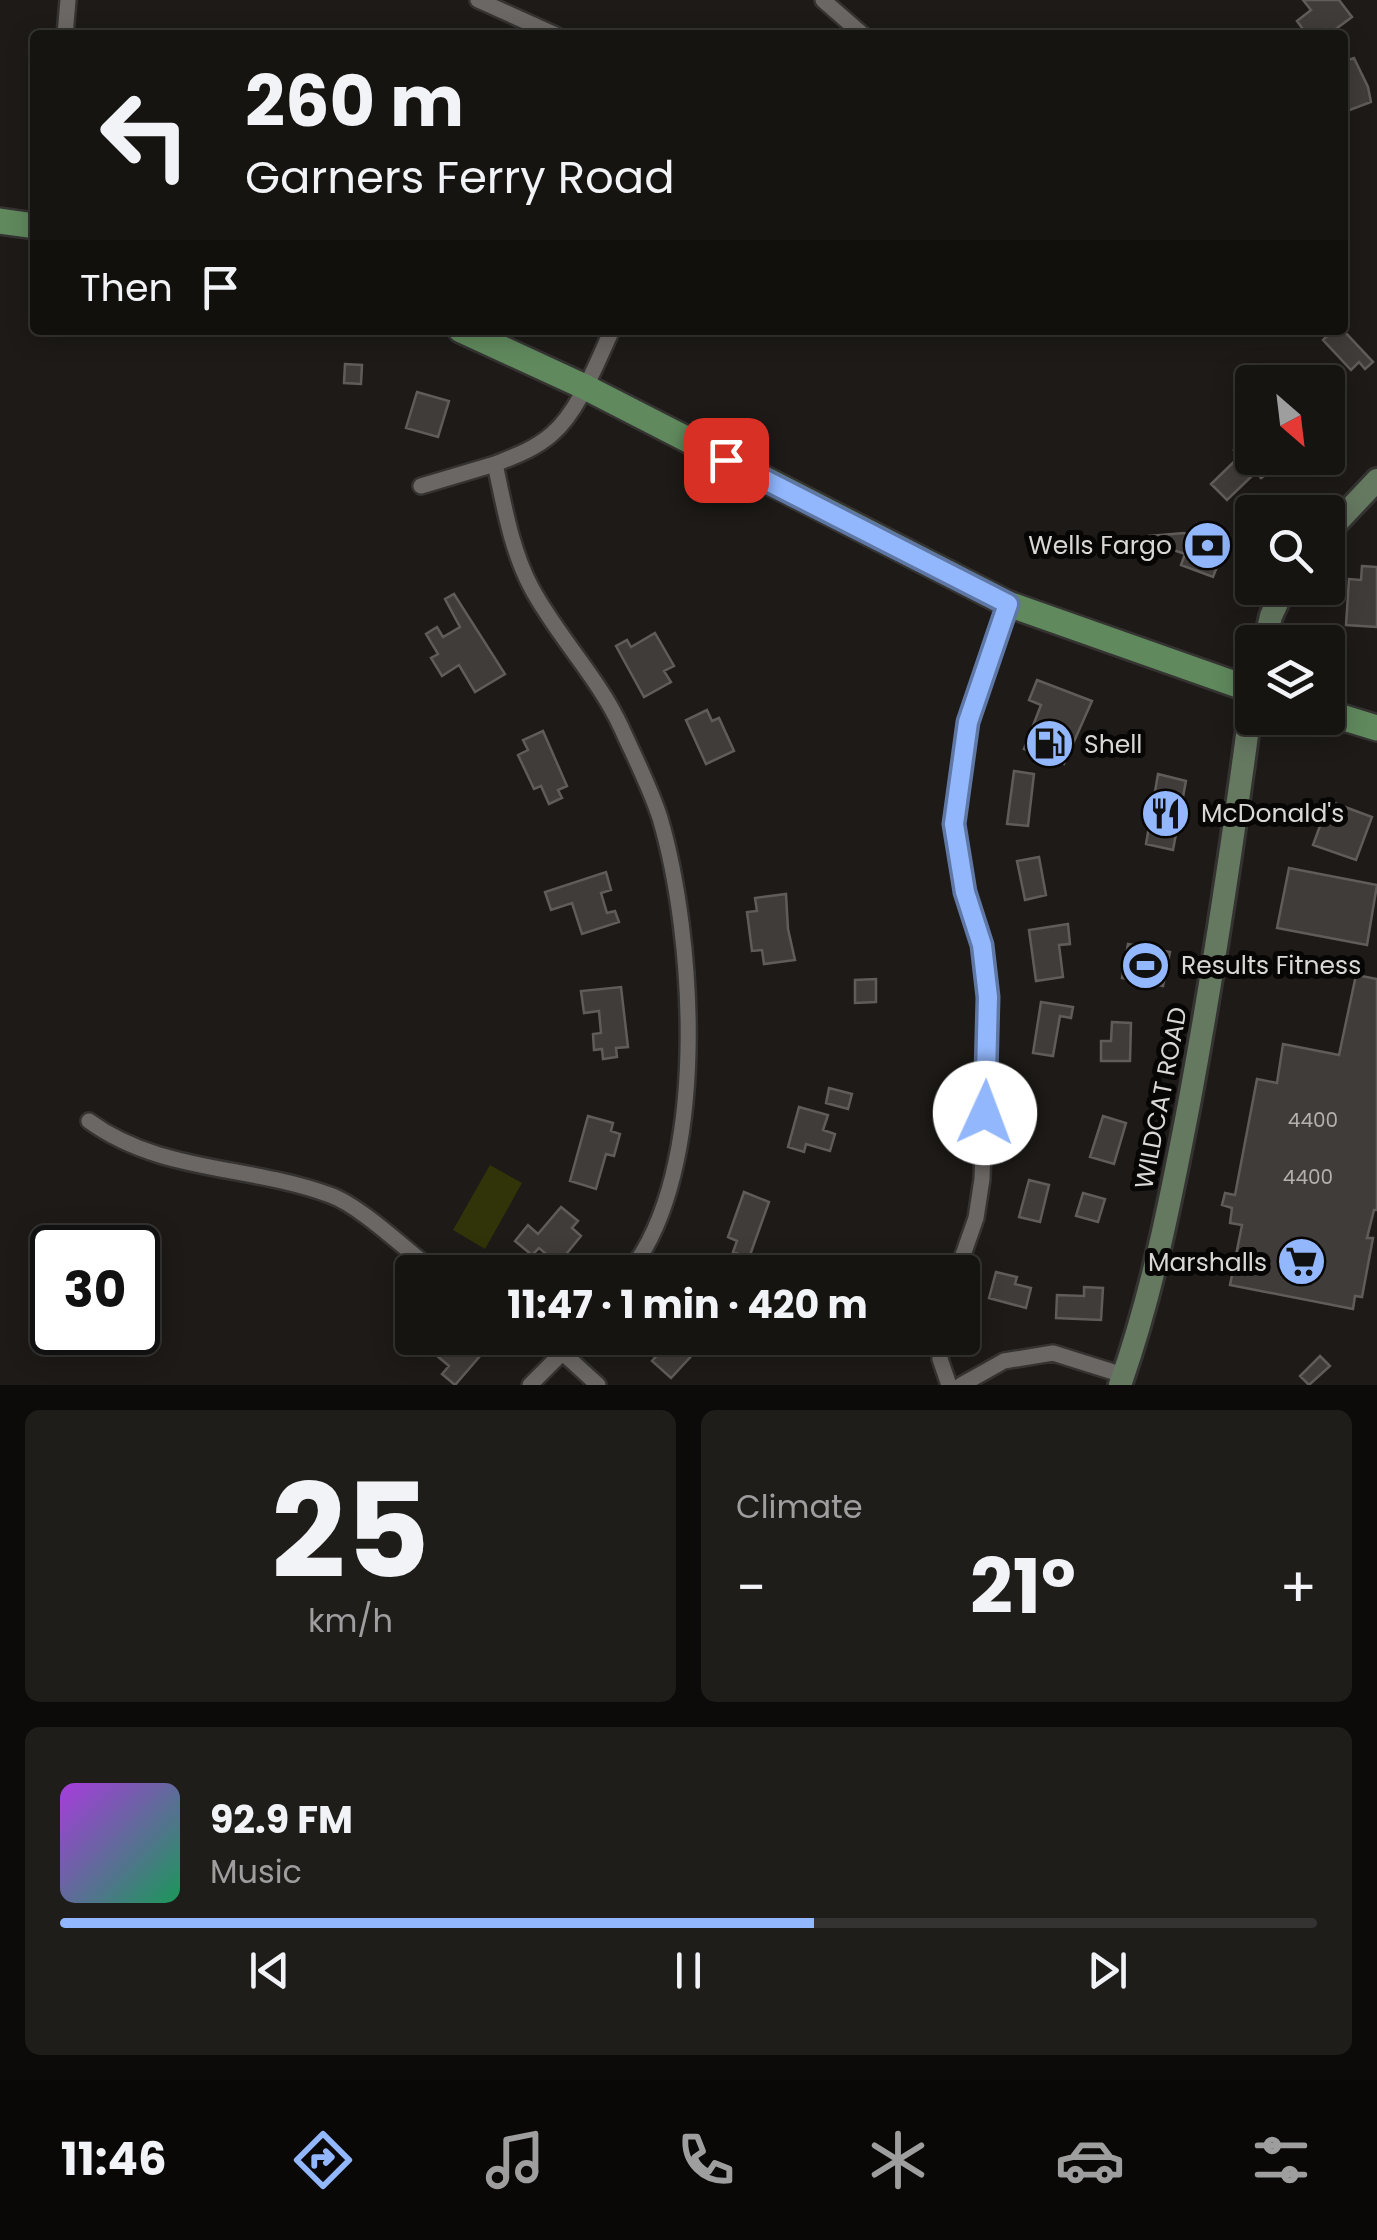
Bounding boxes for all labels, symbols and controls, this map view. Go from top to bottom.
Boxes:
text: 260 m [245,52,464,151]
icon: left [80,70,210,200]
text: Garners Ferry Road [245,146,675,209]
icon: arrive [193,260,248,315]
text: Then [80,261,173,314]
north arrow [1235,365,1345,475]
map controls [1235,365,1345,735]
pin [684,418,769,503]
icon: arrive [699,433,754,488]
button: search [1235,495,1345,605]
bank icon: Wells Fargo [1181,519,1233,571]
place label: Wells Fargo [1028,528,1172,563]
button: layers [1235,625,1345,735]
fuel station icon: Shell [1023,718,1075,770]
place label: Shell [1084,727,1142,762]
restaurant icon: McDonald's [1140,787,1192,839]
place label: McDonald's [1201,796,1344,831]
sports icon: Results Fitness [1120,939,1172,991]
place label: Results Fitness [1181,948,1361,983]
street label: WILDCAT ROAD [1126,1004,1196,1192]
position arrow [933,1061,1037,1165]
house number: 4400 [1288,1106,1338,1134]
house number: 4400 [1283,1163,1333,1191]
speed limit sign: 30 [30,1225,160,1355]
supermarket icon: Marshalls [1276,1236,1328,1288]
place label: Marshalls [1148,1245,1267,1280]
text: 11:47 · 1 min · 420 m [507,1278,868,1331]
text: 25 [271,1440,430,1623]
text: Climate [736,1484,863,1529]
text: 21° [970,1534,1076,1639]
text: − [736,1549,766,1626]
text: + [1279,1549,1317,1626]
text: km/h [308,1598,393,1643]
text: 92.9 FM [210,1793,353,1846]
text: Music [210,1849,302,1894]
icon: previous [242,1943,297,1998]
icon: pause [661,1943,716,1998]
icon: next [1080,1943,1135,1998]
icon: directions [288,2125,358,2195]
icon: music [480,2125,550,2195]
icon: phone [671,2125,741,2195]
icon: climate [863,2125,933,2195]
icon: car [1055,2125,1125,2195]
icon: filters [1246,2125,1316,2195]
text: 11:46 [61,2128,167,2191]

